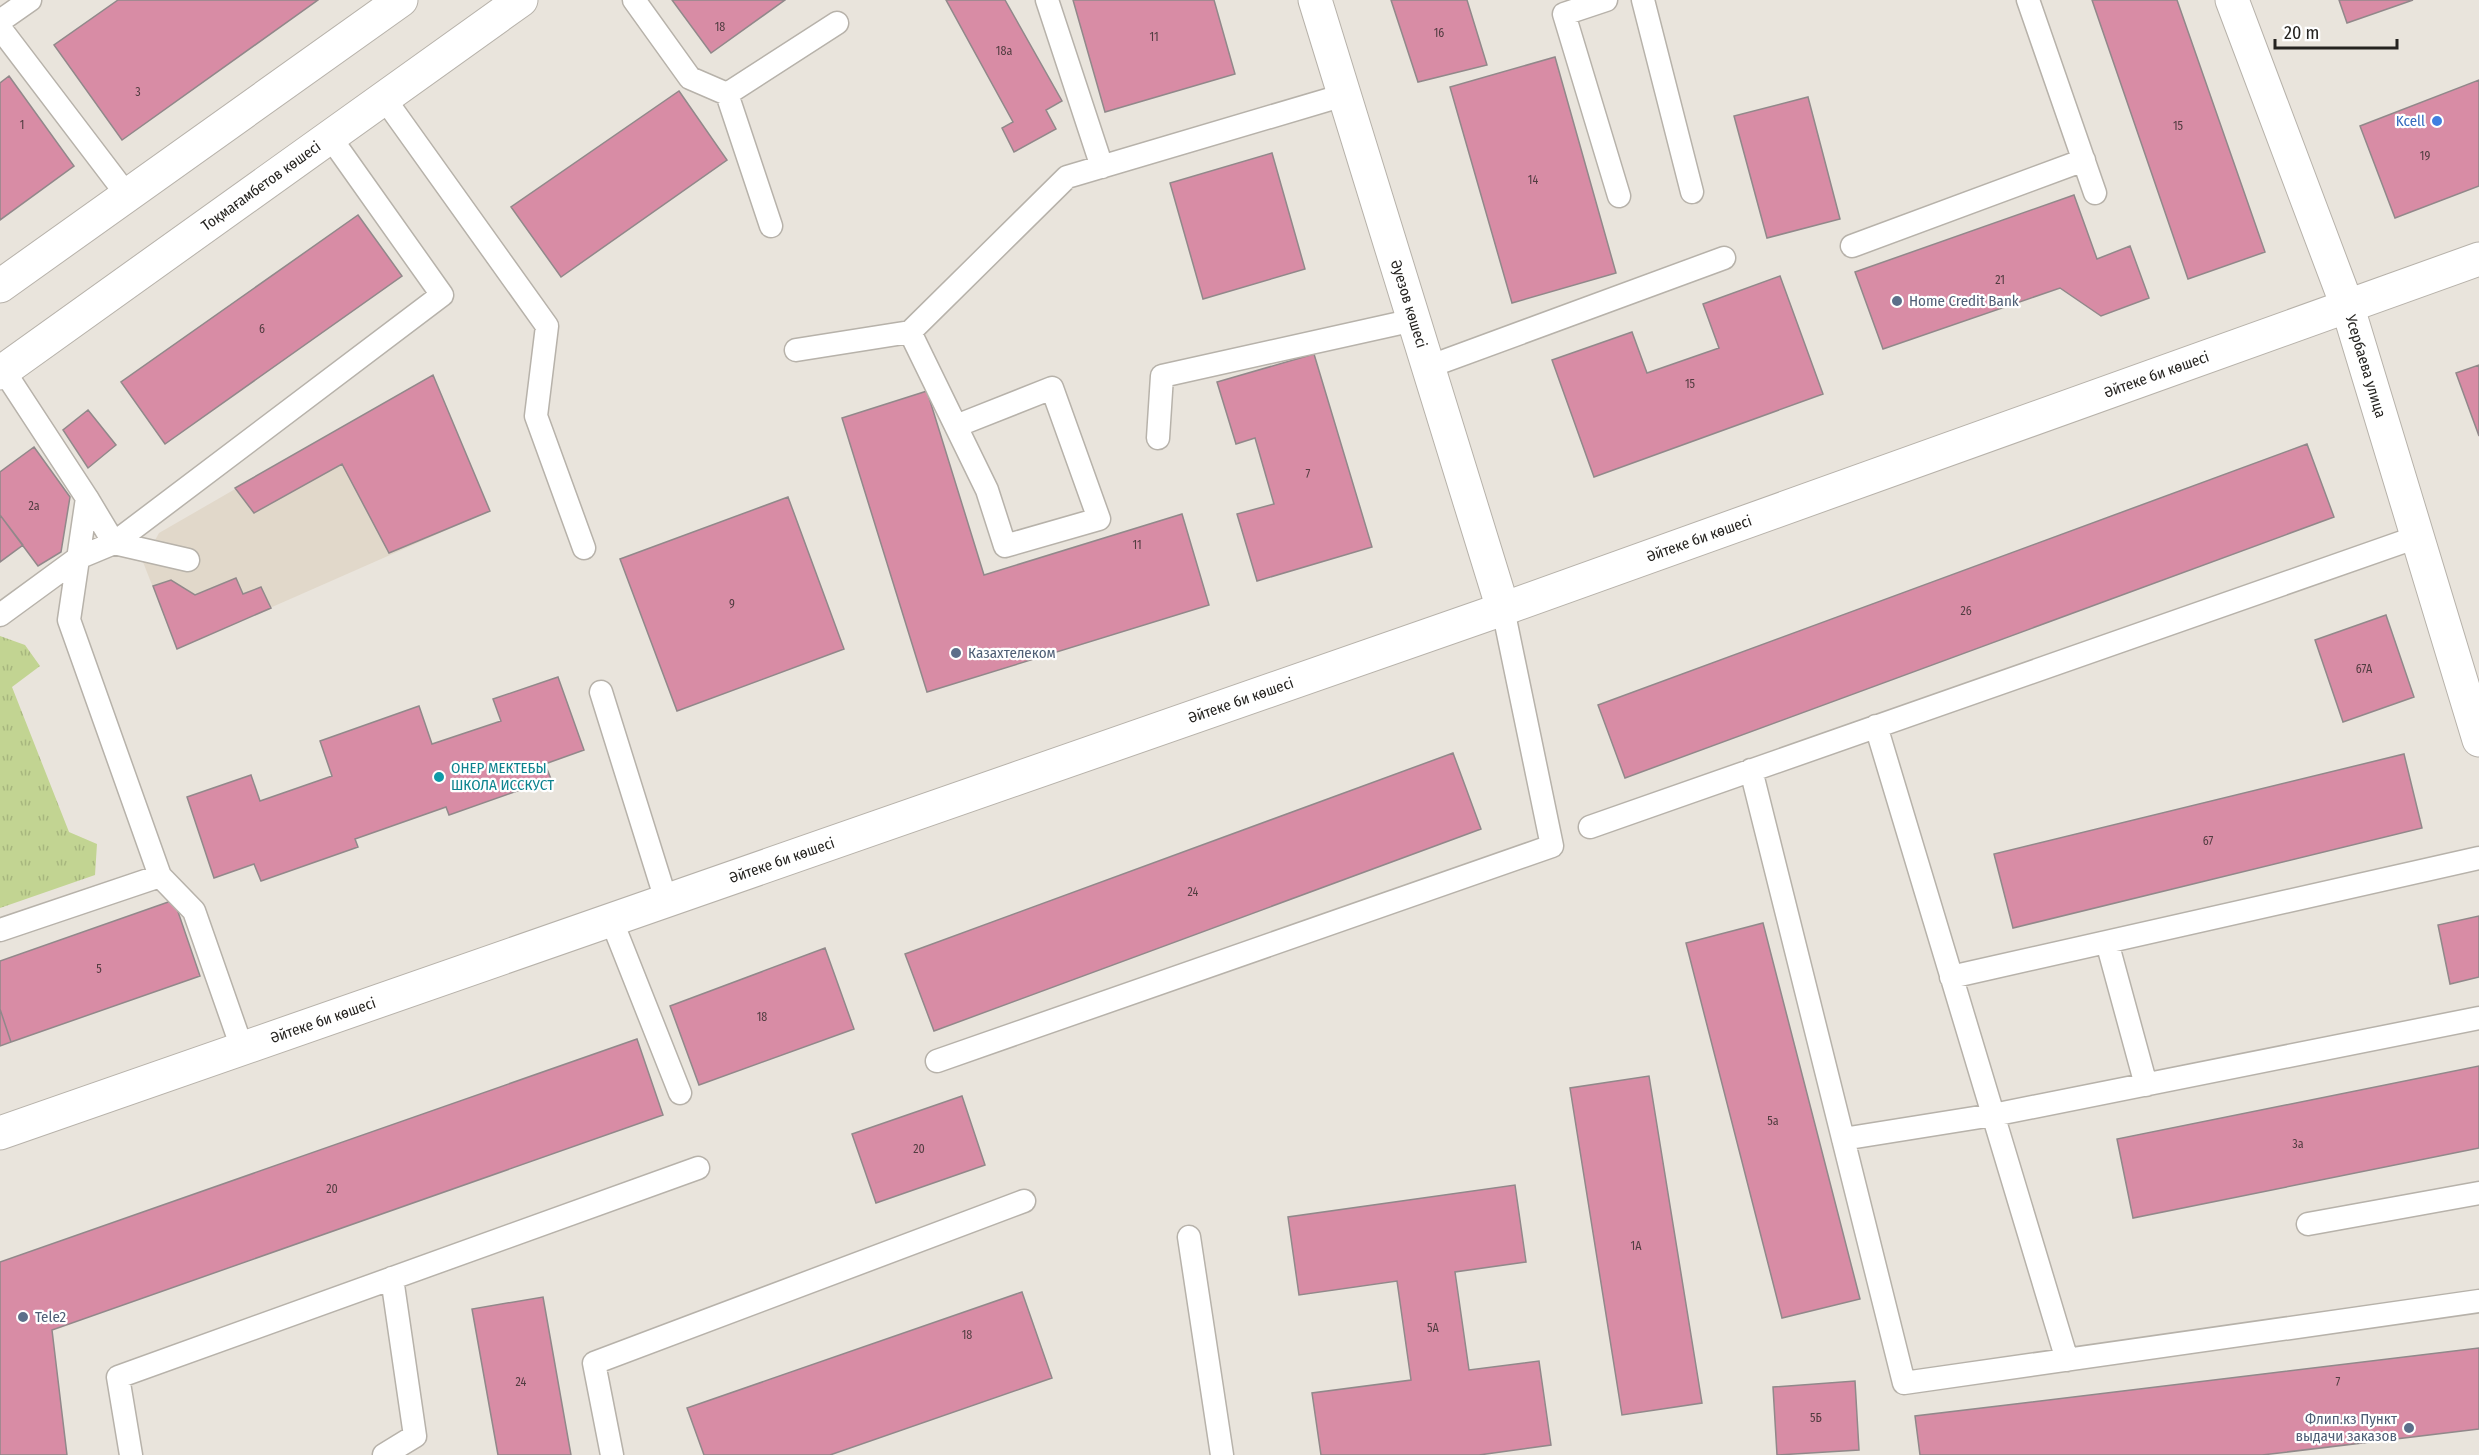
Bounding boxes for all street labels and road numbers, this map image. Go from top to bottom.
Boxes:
street label: Тоқмағамбетов көшесі [198,137,324,235]
street label: Әуезов көшесі [1387,258,1431,350]
street label: Усербаева улица [2341,312,2390,420]
street label: Әйтеке би көшесі [2102,348,2212,402]
street label: Әйтеке би көшесі [1644,512,1754,566]
street label: Әйтеке би көшесі [1186,674,1296,727]
street label: Әйтеке би көшесі [727,834,837,887]
street label: Әйтеке би көшесі [268,994,378,1047]

